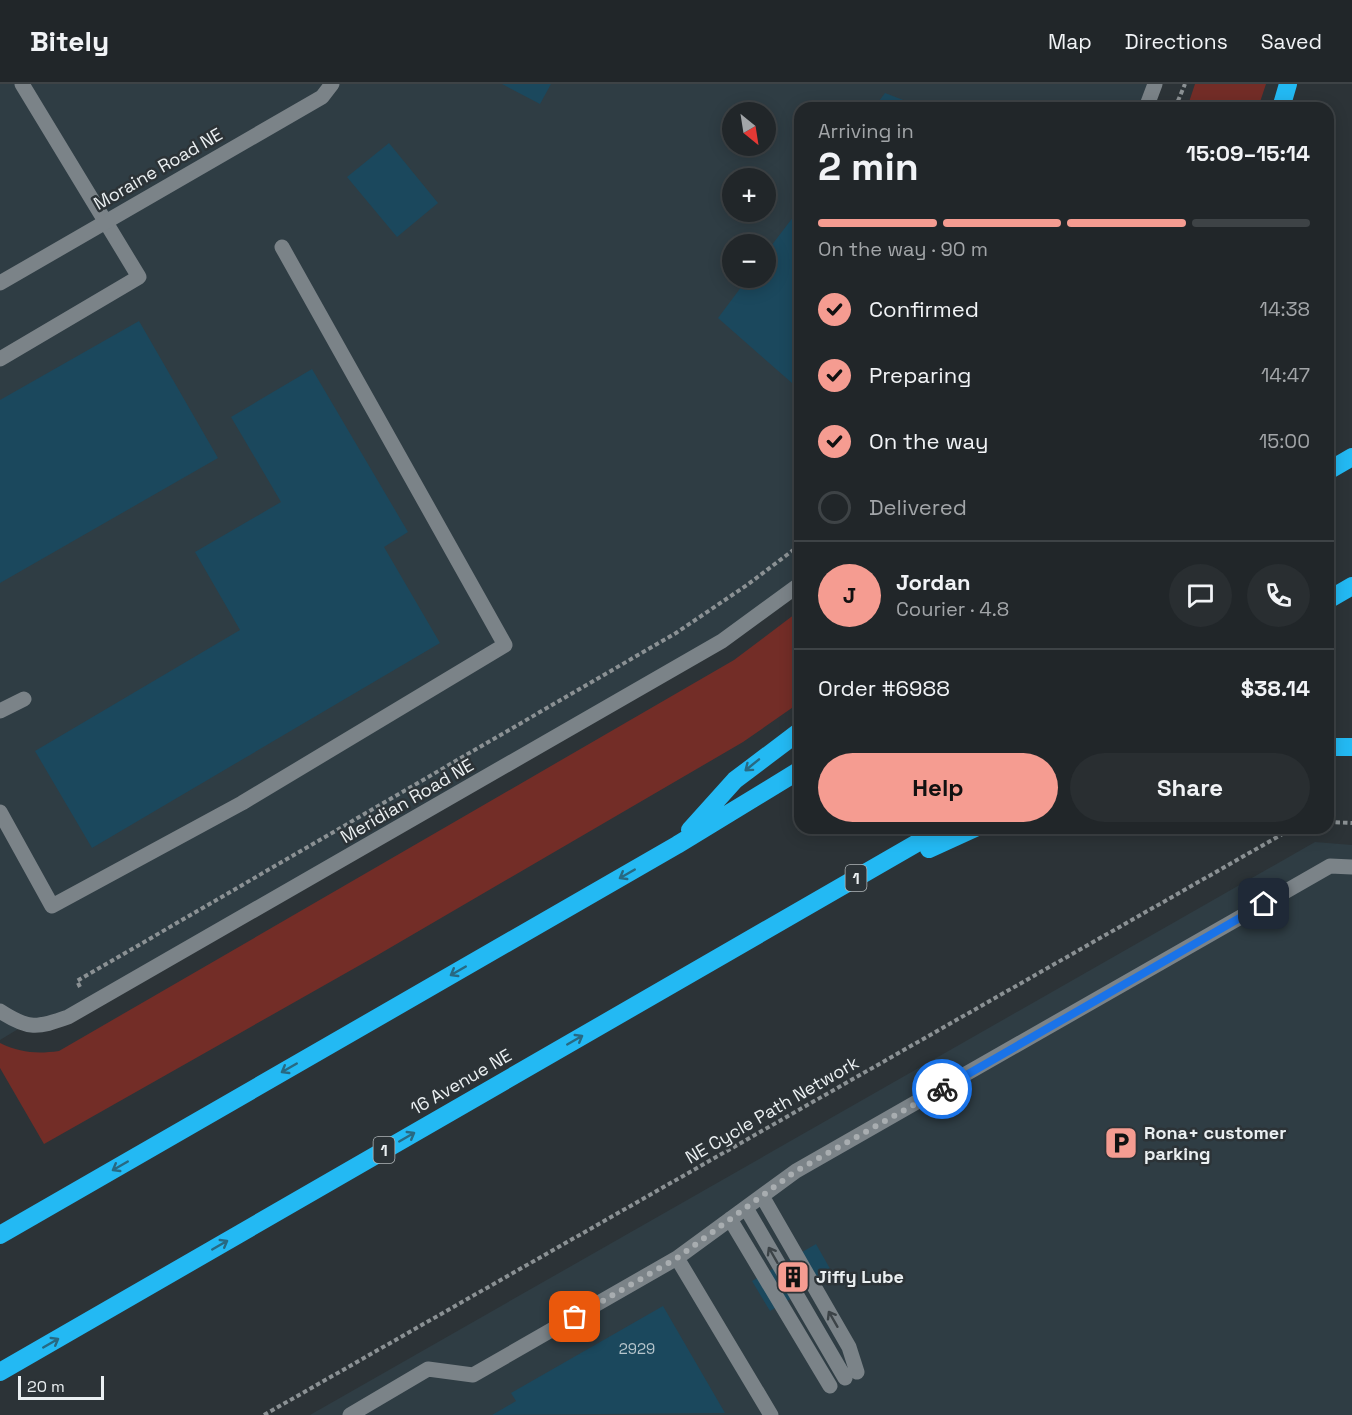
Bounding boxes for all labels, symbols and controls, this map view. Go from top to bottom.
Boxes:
text: Bitely [30,23,109,59]
text: Map [1048,28,1092,55]
text: Directions [1125,28,1228,55]
text: Saved [1261,28,1322,55]
north arrow [722,102,776,156]
map controls [722,102,776,288]
text: Arriving in [818,118,914,144]
street label: Moraine Road NE [89,122,226,215]
text: 15:09–15:14 [1186,139,1310,167]
text: 2 min [818,142,919,191]
button: + [722,168,776,222]
button: − [722,234,776,288]
text: On the way · 90 m [818,236,988,262]
icon: check [818,293,851,326]
text: Confirmed [869,295,979,323]
text: 14:38 [1260,296,1310,322]
icon: check [818,359,851,392]
text: Preparing [869,361,971,389]
text: 14:47 [1261,362,1310,388]
icon: check [818,425,851,458]
text: On the way [869,427,988,455]
text: 15:00 [1259,428,1310,454]
text: Delivered [869,493,967,521]
button: chat [1169,564,1232,627]
button: phone [1247,564,1310,627]
text: Jordan [896,568,971,596]
text: J [843,581,856,609]
text: Courier · 4.8 [896,596,1009,622]
text: Order #6988 [818,674,950,702]
text: $38.14 [1241,674,1310,702]
street label: Meridian Road NE [336,753,478,848]
button: Help [818,753,1058,822]
button: Share [1070,753,1310,822]
one-way arrow [745,759,761,772]
road number: 1 [846,865,866,891]
one-way arrow [619,868,636,880]
pin [1238,878,1289,929]
icon: home [1247,887,1280,920]
one-way arrow [450,965,467,977]
one-way arrow [566,1034,584,1045]
street label: 16 Avenue NE [406,1043,516,1120]
street label: NE Cycle Path Network [681,1050,863,1169]
courier [912,1059,972,1119]
one-way arrow [281,1063,298,1075]
icon: bike [926,1073,959,1106]
place label: Rona+ customer parking [1144,1121,1286,1165]
parking icon: Rona+ customer parking [1103,1125,1139,1161]
one-way arrow [398,1131,415,1143]
road number: 1 [374,1137,394,1163]
one-way arrow [112,1160,129,1172]
one-way arrow [211,1239,228,1251]
one-way arrow [767,1247,779,1264]
building icon: Jiffy Lube [775,1259,811,1295]
place label: Jiffy Lube [816,1265,904,1288]
pin [549,1291,600,1342]
icon: bag [558,1300,591,1333]
one-way arrow [827,1311,839,1328]
one-way arrow [42,1337,59,1349]
house number: 2929 [619,1339,655,1358]
scale bar [18,1373,104,1400]
text: 20 m [27,1376,65,1397]

